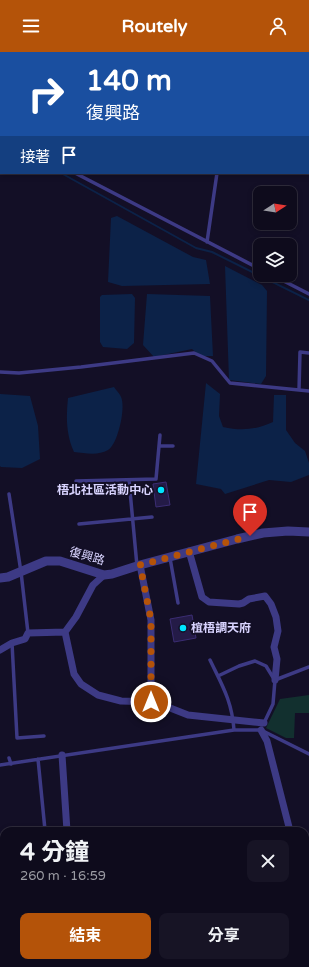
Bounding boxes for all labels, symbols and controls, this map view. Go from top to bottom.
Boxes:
icon: menu [20,15,42,37]
text: Routely [122,15,187,37]
icon: person [267,15,289,37]
text: 140 m [86,64,172,98]
icon: right [20,68,72,120]
text: 復興路 [86,102,140,124]
icon: arrive [58,144,80,166]
text: 接著 [20,148,50,166]
north arrow [253,186,297,230]
map controls [253,186,297,282]
button: layers [253,238,297,282]
place label: 梧北社區活動中心 [57,483,153,497]
marker: 梧北社區活動中心 [156,485,166,495]
pin [233,495,267,536]
icon: arrive [239,501,261,523]
street label: 復興路 [68,544,106,568]
place label: 椬梧調天府 [191,621,251,635]
marker: 椬梧調天府 [178,623,188,633]
position arrow [130,681,172,723]
text: 4 分鐘 [20,838,89,867]
button: close [247,840,289,882]
text: 260 m · 16:59 [20,868,106,884]
button: 結束 [20,913,151,959]
button: 分享 [159,913,289,959]

